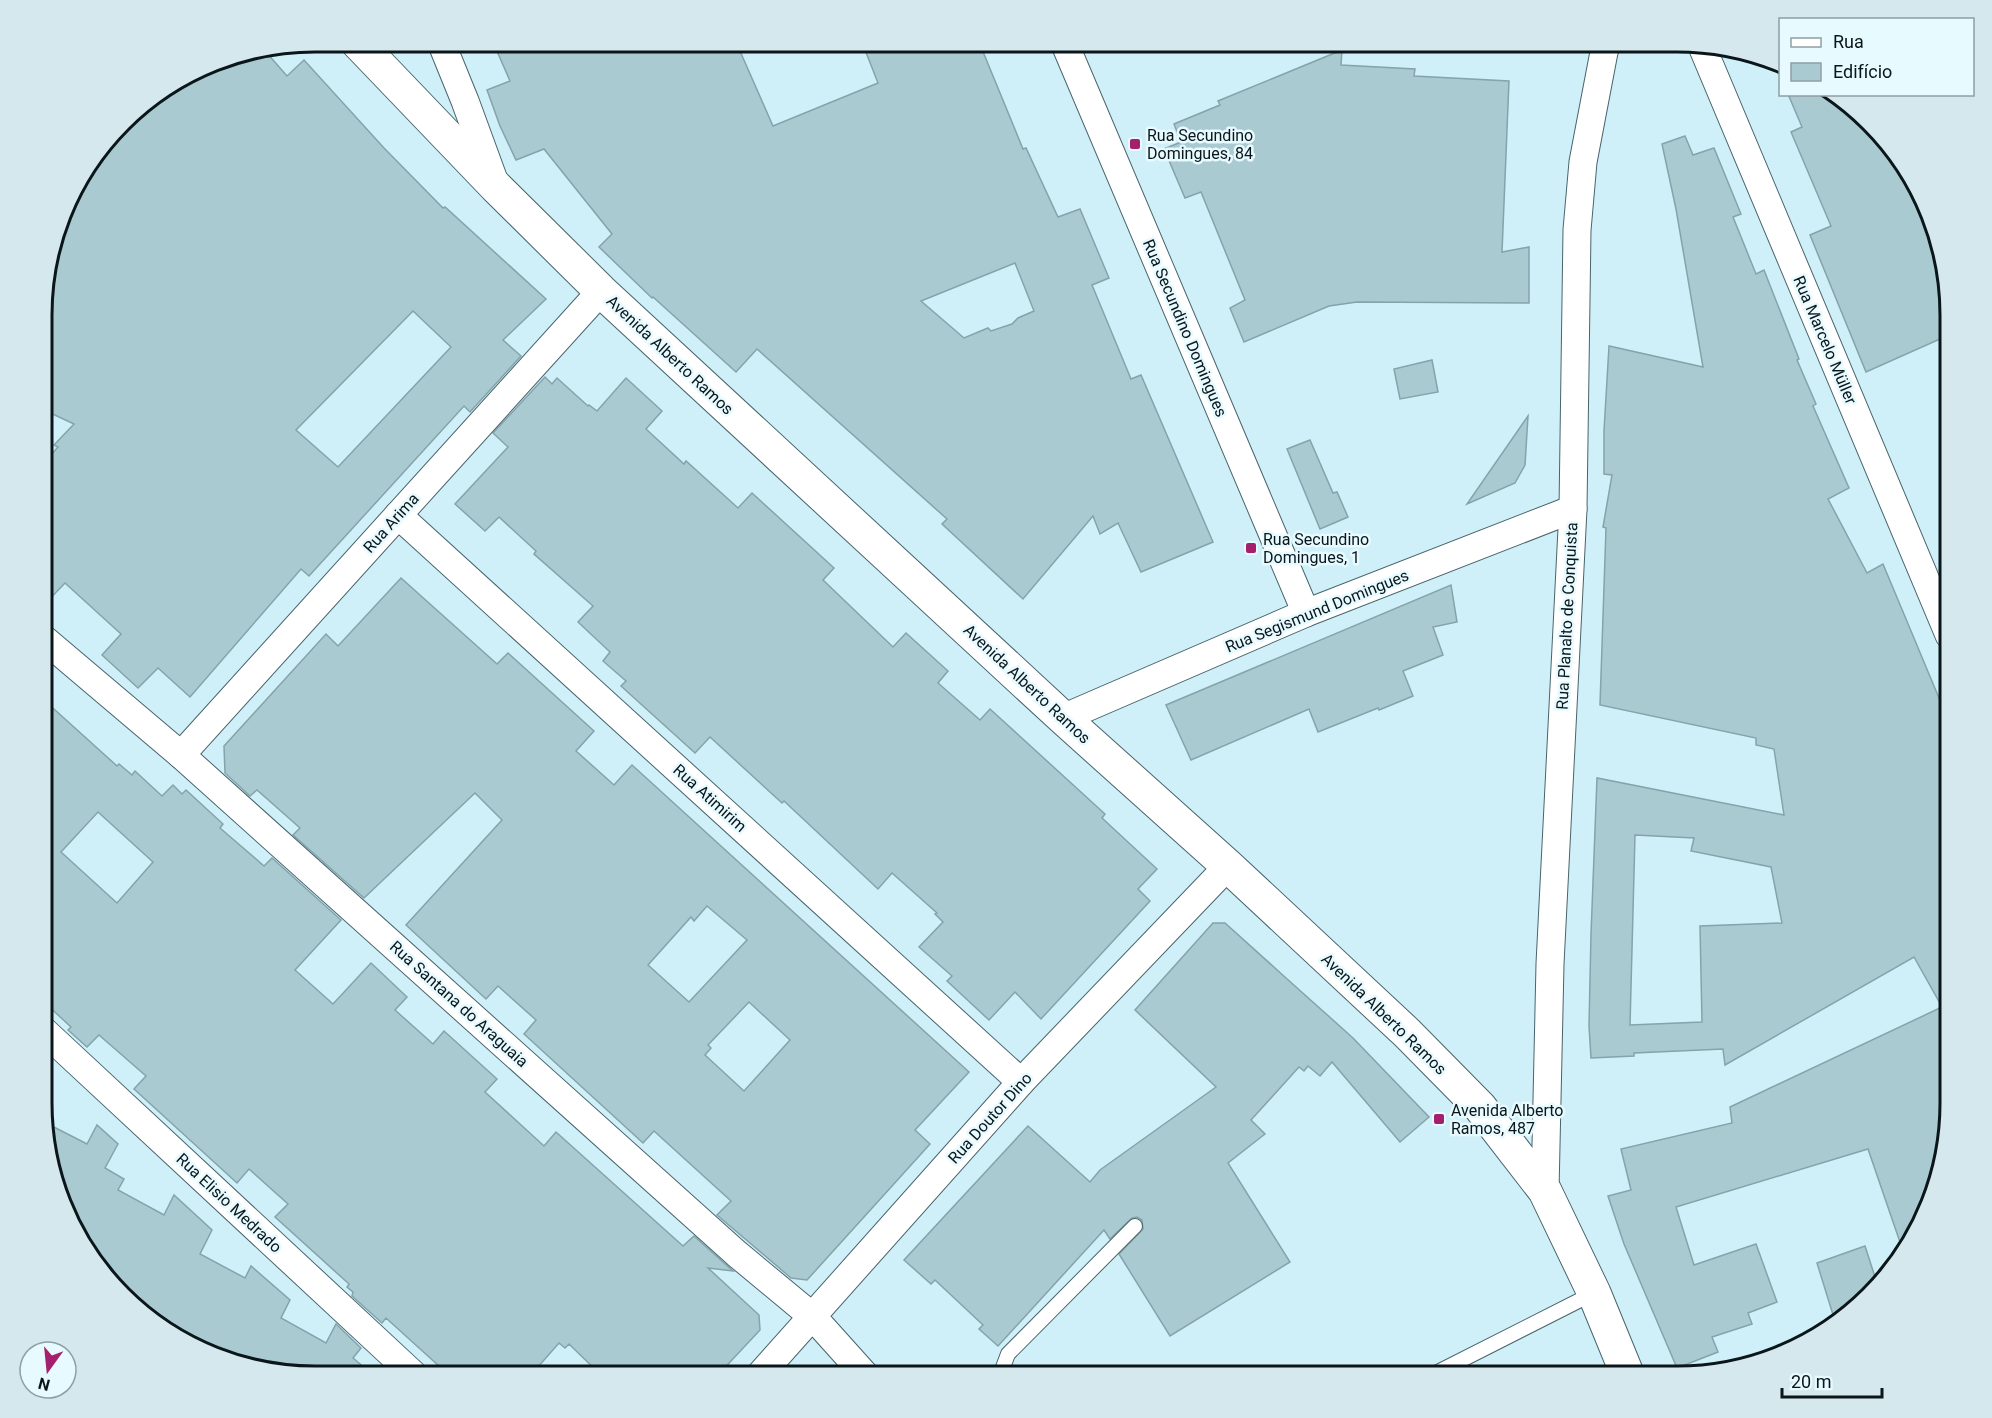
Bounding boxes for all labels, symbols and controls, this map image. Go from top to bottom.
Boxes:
legend [1779,18,1974,96]
text: Rua [1833,31,1864,52]
text: Edifício [1833,61,1892,82]
place label: Rua Secundino Domingues, 84 [1147,126,1253,163]
marker: Rua Secundino Domingues, 84 [1128,137,1142,151]
street label: Rua Secundino Domingues [1139,236,1231,420]
street label: Rua Marcelo Müller [1789,273,1861,408]
street label: Avenida Alberto Ramos [603,291,737,419]
street label: Rua Arima [359,489,423,557]
street label: Rua Planalto de Conquista [1553,522,1581,710]
place label: Rua Secundino Domingues, 1 [1263,530,1369,567]
marker: Rua Secundino Domingues, 1 [1244,541,1258,555]
street label: Rua Segismund Domingues [1223,565,1411,657]
street label: Avenida Alberto Ramos [960,620,1094,748]
street label: Rua Atimirim [669,760,751,836]
street label: Rua Santana do Araguaia [386,937,532,1071]
street label: Avenida Alberto Ramos [1318,949,1450,1079]
street label: Rua Doutor Dino [944,1069,1036,1167]
place label: Avenida Alberto Ramos, 487 [1451,1101,1563,1138]
marker: Avenida Alberto Ramos, 487 [1432,1112,1446,1126]
street label: Rua Elisio Medrado [172,1149,286,1257]
north arrow [18,1340,78,1400]
scale bar [1782,1361,1882,1399]
text: 20 m [1791,1371,1831,1392]
text: N [36,1373,52,1395]

